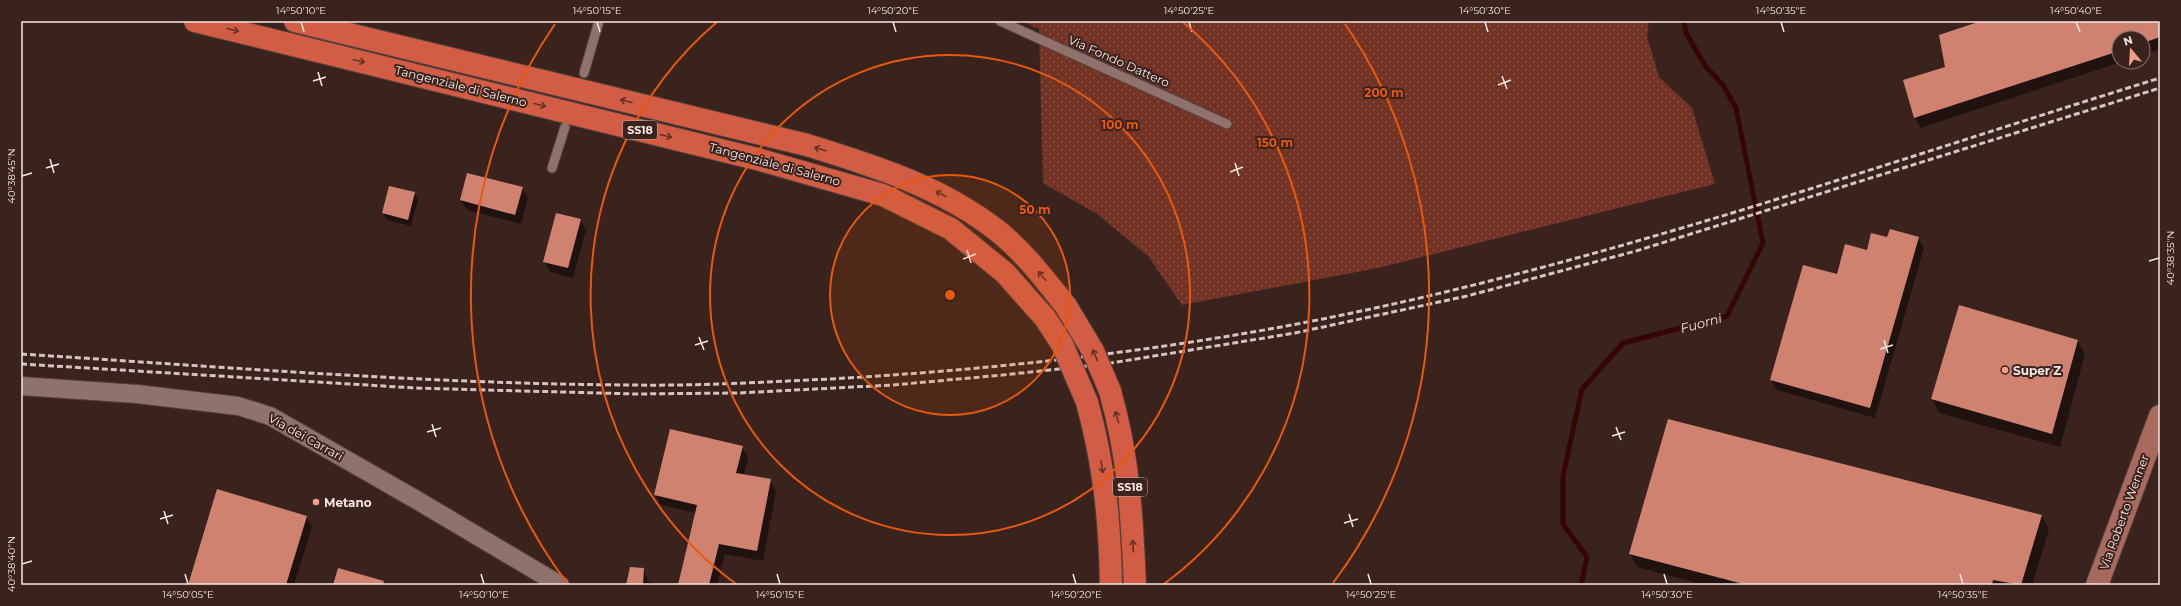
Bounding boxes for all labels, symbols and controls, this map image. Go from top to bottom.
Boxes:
text: 14°50'10"E [276,4,326,17]
text: 14°50'15"E [573,4,622,17]
text: 14°50'20"E [867,4,919,17]
text: 14°50'25"E [1164,4,1215,17]
text: 14°50'30"E [1459,4,1511,17]
text: 14°50'35"E [1756,4,1806,17]
text: 14°50'40"E [2050,4,2102,17]
one-way arrow [226,27,239,35]
north arrow [2111,30,2151,70]
street label: Via Fondo Dattero [1066,32,1172,90]
text: N [2122,32,2134,49]
one-way arrow [352,58,365,66]
street label: Tangenziale di Salerno [394,62,528,110]
text: 200 m [1364,85,1404,100]
one-way arrow [619,97,632,104]
one-way arrow [533,102,546,110]
text: 100 m [1102,117,1138,132]
road number: SS18 [623,121,657,139]
one-way arrow [659,133,672,141]
text: 150 m [1257,135,1293,150]
street label: Tangenziale di Salerno [708,139,842,189]
one-way arrow [813,145,826,152]
text: 40°38'45"N [5,148,18,204]
one-way arrow [935,190,947,198]
text: 50 m [1019,202,1051,217]
text: 40°38'35"N [2164,231,2177,285]
one-way arrow [1037,271,1046,281]
centre of rings [943,288,957,302]
water label: Fuorni [1679,310,1724,336]
one-way arrow [1091,349,1098,361]
place label: Super Z [2013,363,2061,378]
marker: Super Z [2000,365,2010,375]
street label: Via dei Carrari [266,410,346,464]
one-way arrow [1113,411,1120,424]
street label: Via Roberto Wenner [2096,452,2152,572]
one-way arrow [1098,460,1106,473]
road number: SS18 [1113,478,1147,496]
place label: Metano [324,495,372,510]
marker: Metano [311,497,321,507]
text: 40°38'40"N [5,536,18,592]
one-way arrow [1129,540,1137,553]
text: 14°50'05"E [162,588,214,601]
text: 14°50'10"E [459,588,509,601]
text: 14°50'15"E [756,588,805,601]
text: 14°50'20"E [1050,588,1102,601]
text: 14°50'25"E [1346,588,1397,601]
text: 14°50'30"E [1641,588,1693,601]
text: 14°50'35"E [1938,588,1988,601]

